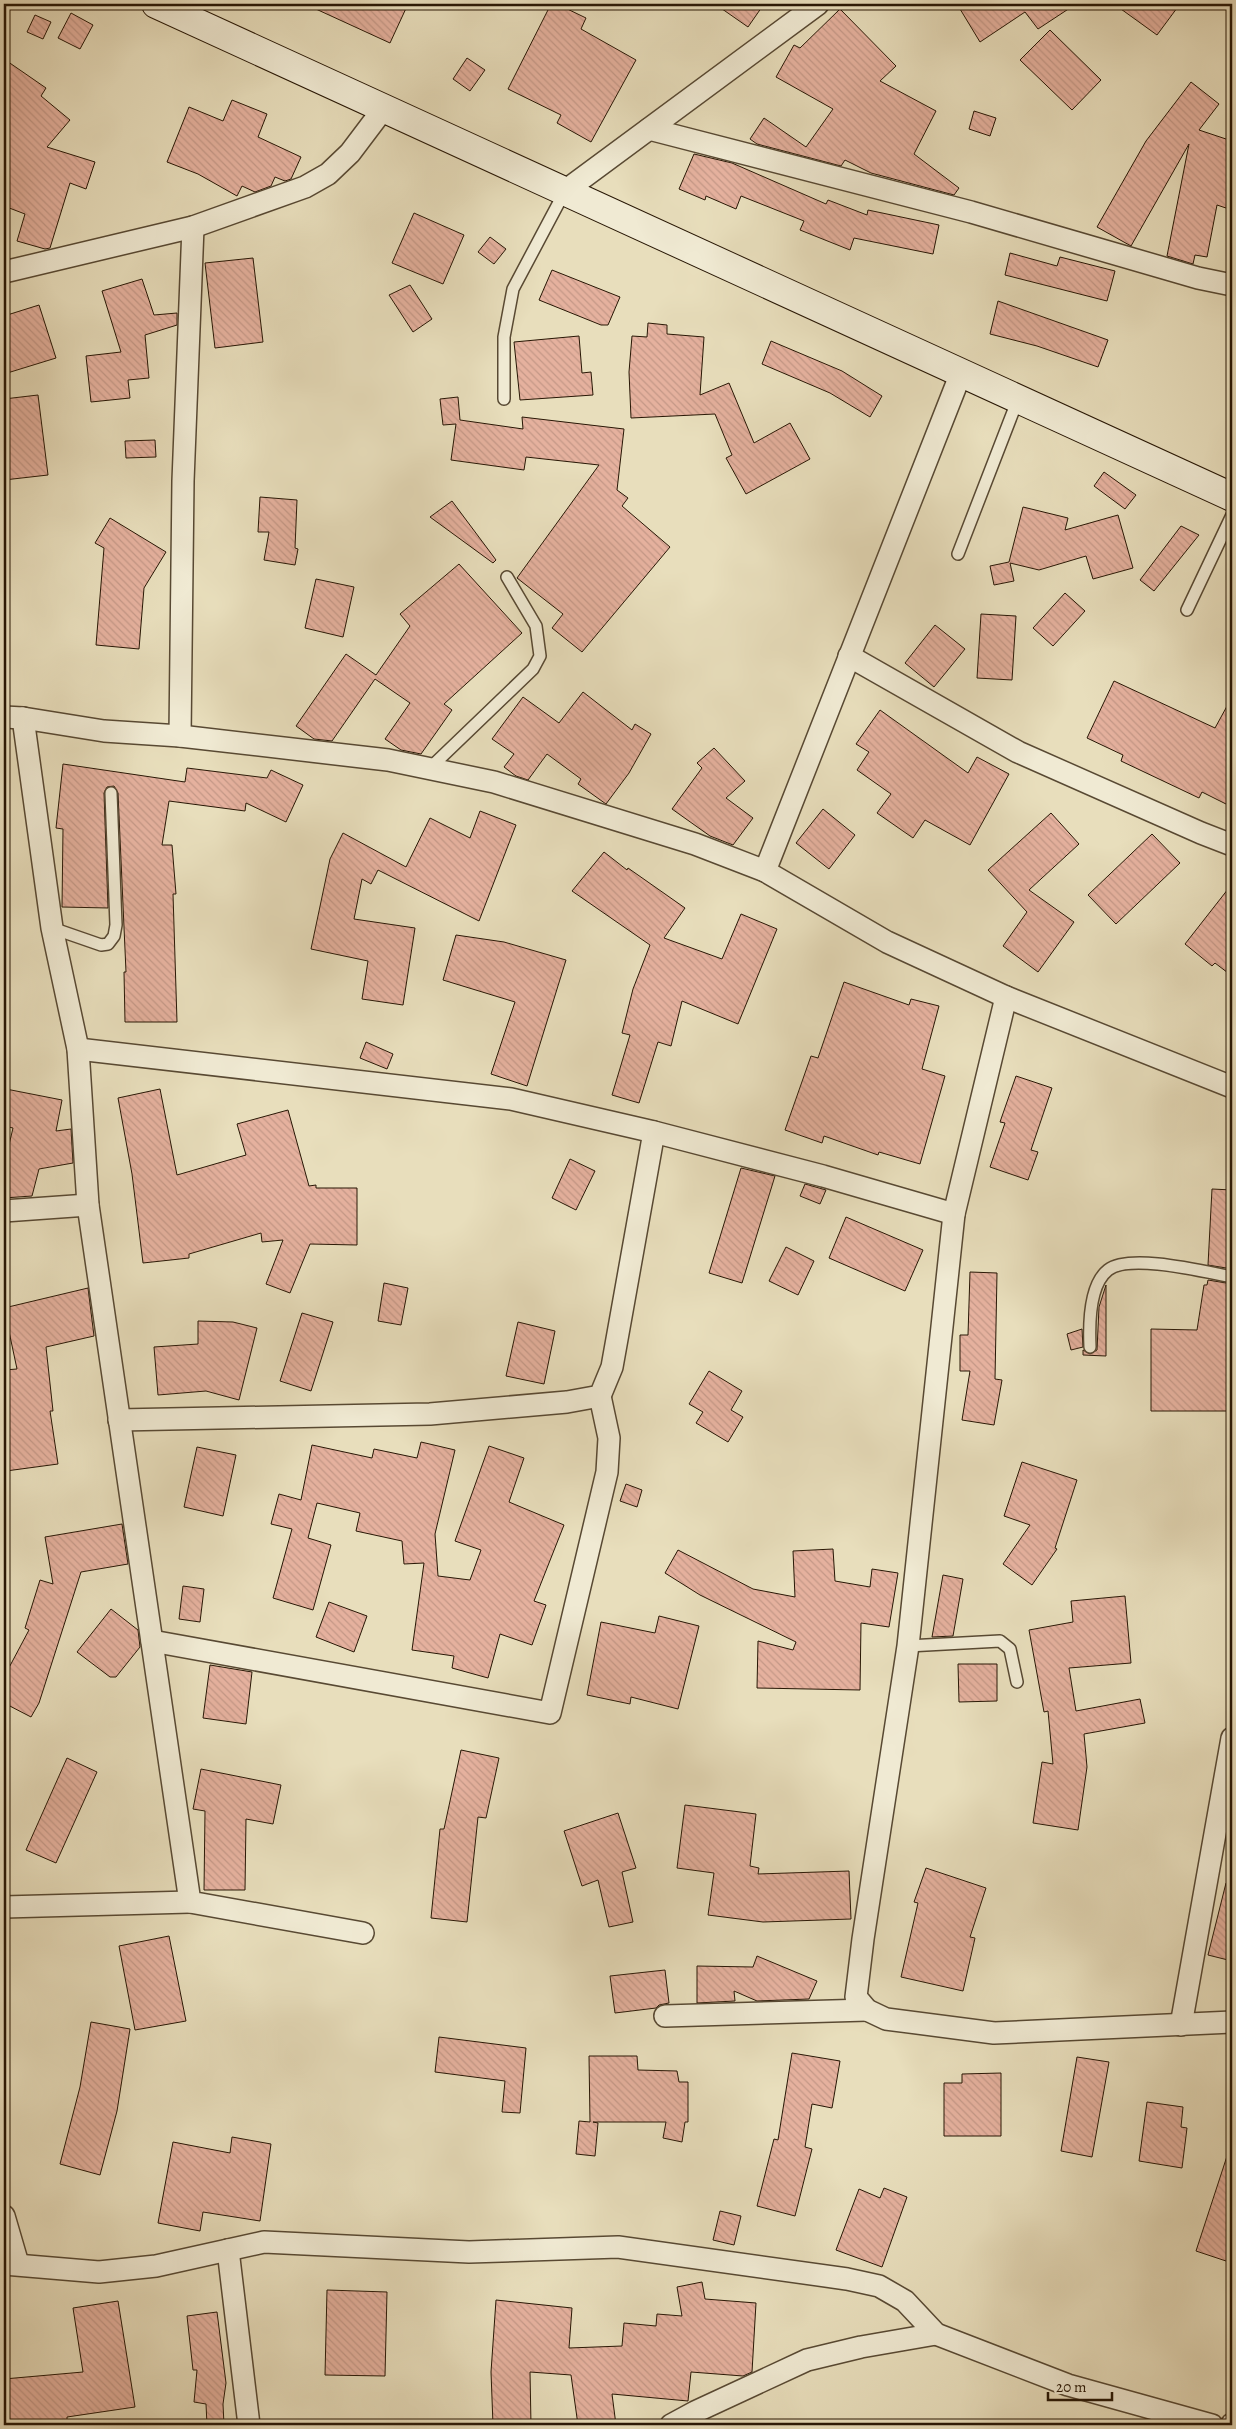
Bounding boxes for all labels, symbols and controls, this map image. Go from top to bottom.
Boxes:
scale bar [1048,2369,1112,2401]
text: 20 m [1056,2377,1087,2397]

